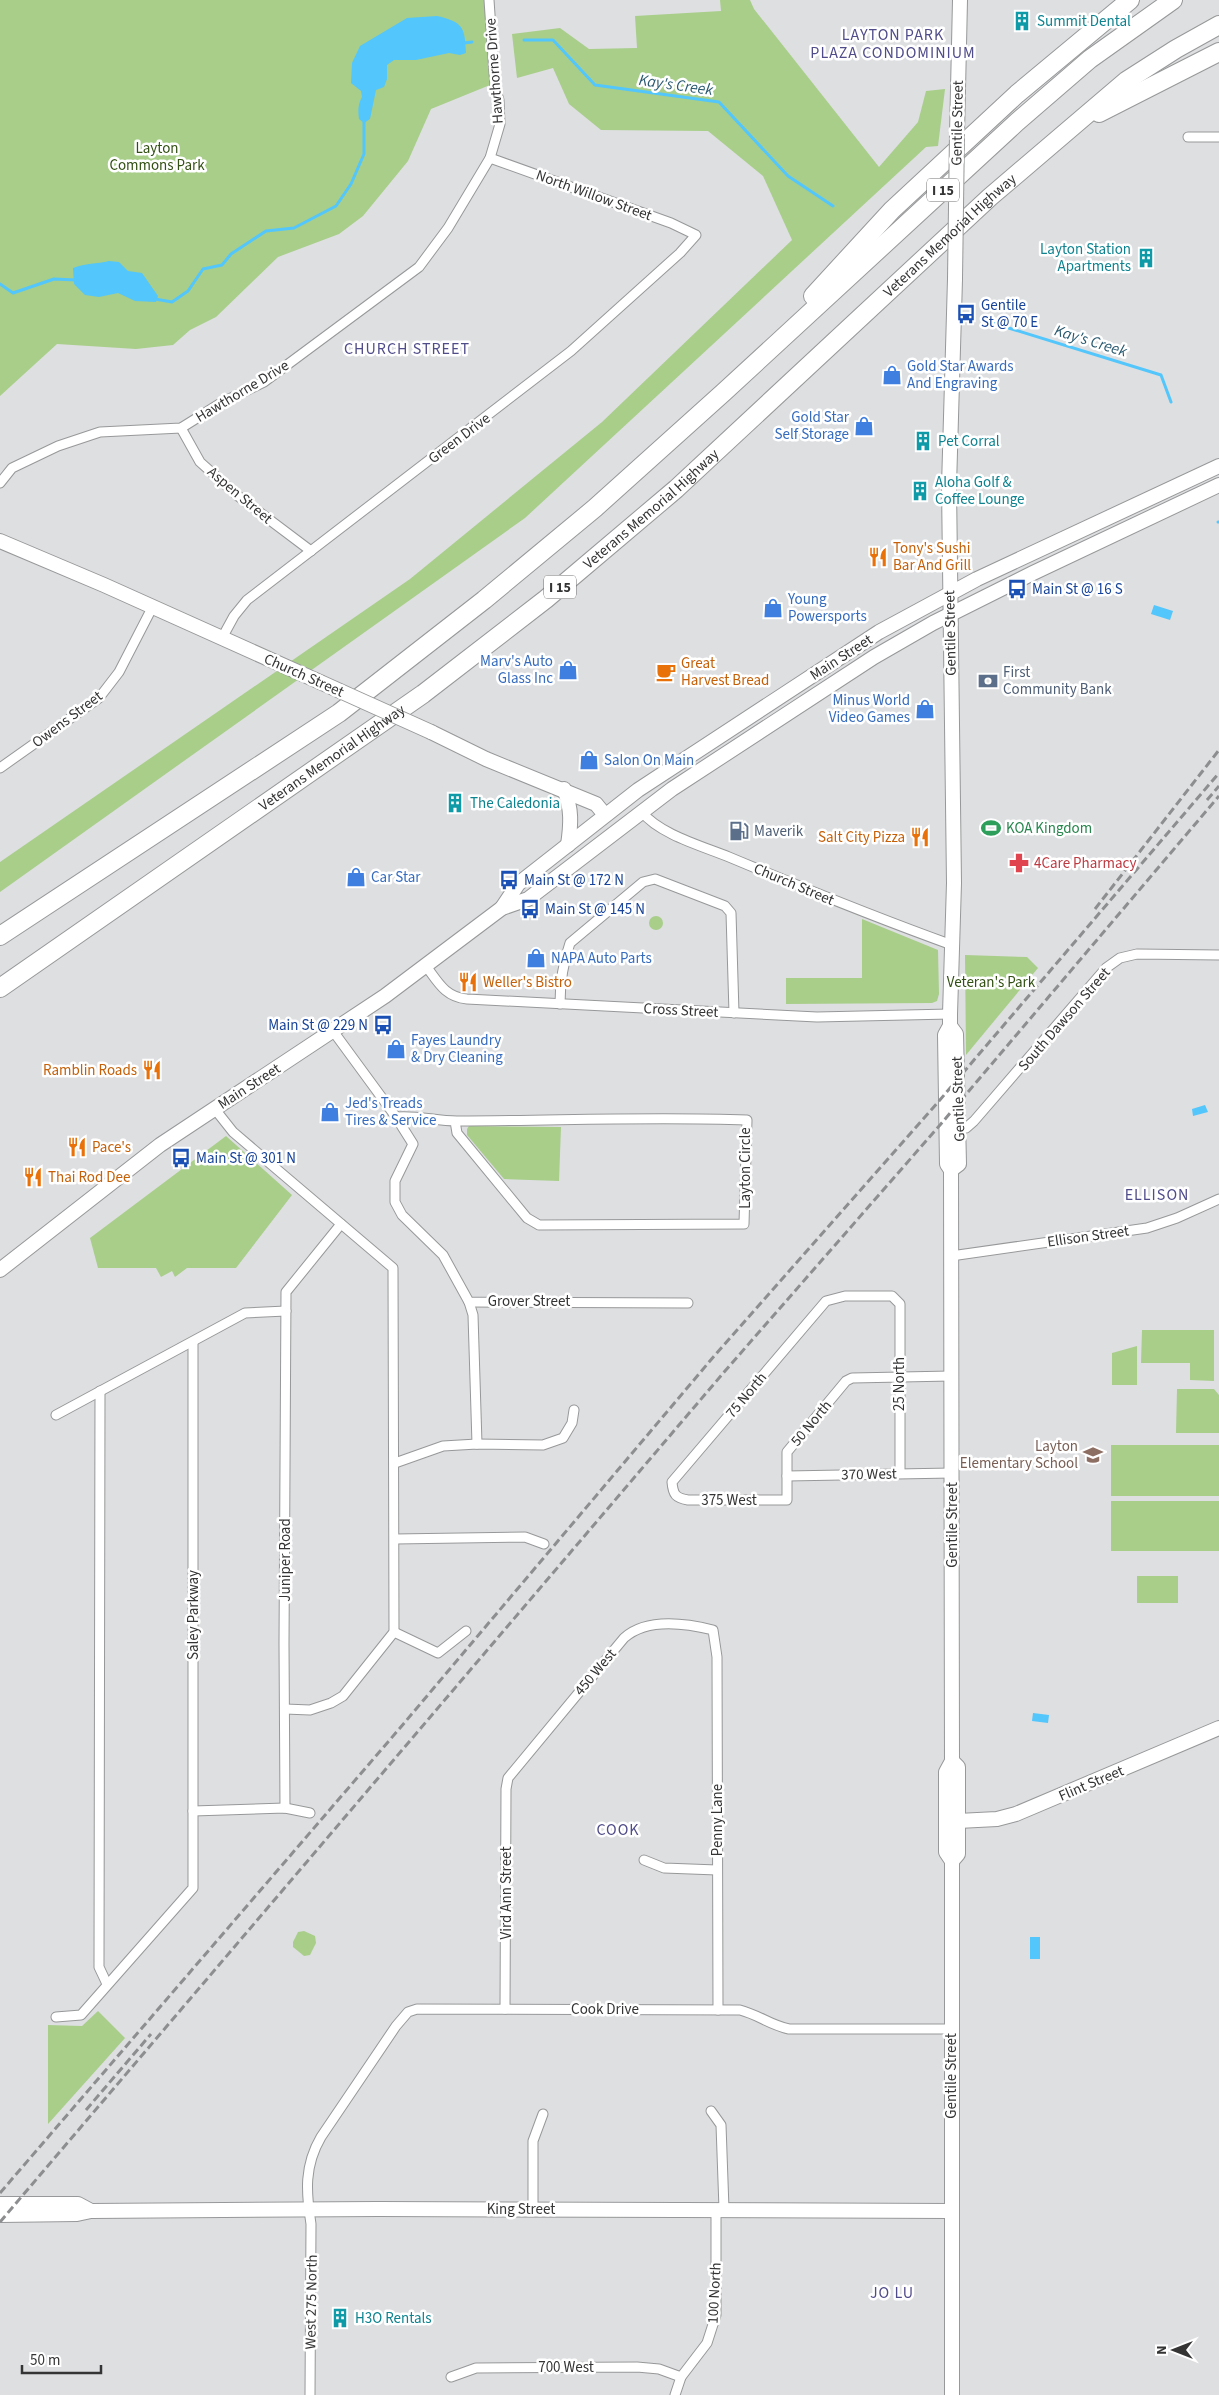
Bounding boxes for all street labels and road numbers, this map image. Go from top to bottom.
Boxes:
street label: Hawthorne Drive [480,17,509,124]
street label: Gentile Street [946,80,969,166]
street label: North Willow Street [533,165,655,226]
street label: Veterans Memorial Highway [879,169,1021,302]
road number: I 15 [927,178,959,202]
street label: Hawthorne Drive [191,355,293,428]
street label: Green Drive [424,408,495,469]
street label: Veterans Memorial Highway [579,444,724,574]
street label: Aspen Street [203,462,277,529]
road number: I 15 [544,576,576,598]
street label: Gentile Street [939,590,962,676]
street label: Main Street [806,629,877,686]
street label: Church Street [260,648,347,702]
street label: Owens Street [28,686,107,753]
street label: Veterans Memorial Highway [255,700,409,816]
street label: Church Street [750,858,837,911]
street label: South Dawson Street [1013,963,1115,1076]
street label: Cross Street [643,998,719,1023]
street label: Gentile Street [947,1056,970,1142]
street label: Main Street [214,1058,285,1115]
street label: Layton Circle [735,1127,756,1209]
street label: Ellison Street [1046,1220,1130,1253]
street label: Grover Street [488,1291,570,1312]
street label: 25 North [889,1357,910,1411]
street label: 75 North [721,1368,772,1423]
street label: 50 North [786,1396,837,1451]
street label: 370 West [841,1464,897,1485]
street label: Gentile Street [942,1482,963,1568]
street label: 375 West [701,1490,757,1511]
street label: Juniper Road [275,1518,296,1602]
street label: Saley Parkway [183,1570,204,1660]
street label: 450 West [569,1644,621,1700]
street label: Flint Street [1055,1760,1127,1807]
street label: Penny Lane [707,1784,728,1856]
street label: Vird Ann Street [496,1847,517,1939]
street label: Cook Drive [571,1999,639,2020]
street label: Gentile Street [941,2033,962,2119]
street label: King Street [487,2199,555,2220]
street label: West 275 North [300,2254,323,2350]
street label: 100 North [702,2262,727,2324]
street label: 700 West [538,2357,594,2378]

